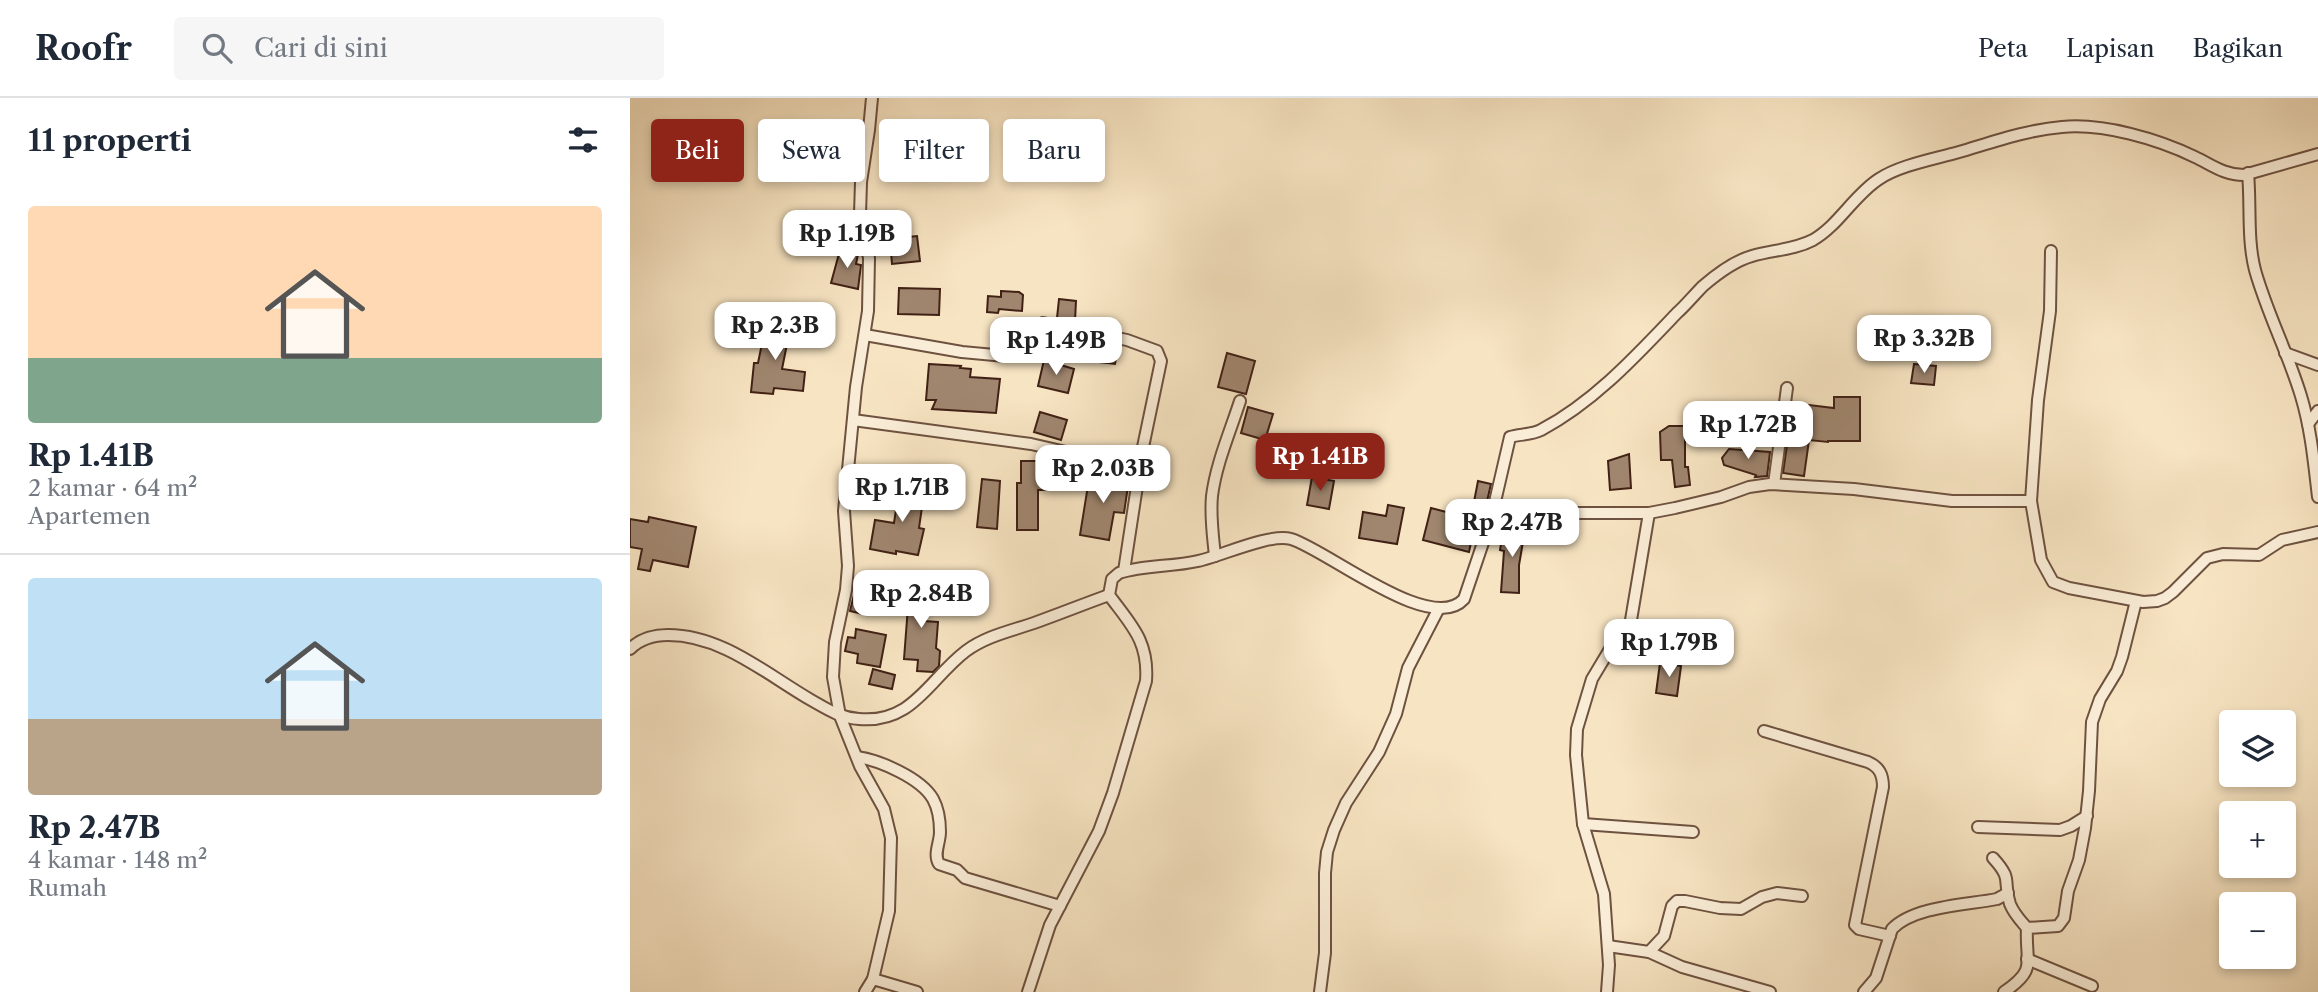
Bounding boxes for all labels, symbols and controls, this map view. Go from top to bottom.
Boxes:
search box [174,17,664,80]
text: Roofr [35,28,132,69]
icon: search [198,29,236,67]
text: Cari di sini [254,32,388,64]
text: Peta [1978,34,2028,63]
text: Lapisan [2066,34,2155,63]
text: Bagikan [2193,34,2283,63]
chip: Beli [651,119,744,182]
chip: Sewa [758,119,865,182]
chip: Filter [879,119,989,182]
chip: Baru [1003,119,1105,182]
icon: filters [564,121,602,159]
text: 11 properti [28,122,192,159]
pin: Rp 1.19B [775,211,919,270]
text: Rp 1.19B [799,219,895,247]
icon: home [252,251,378,377]
pin: Rp 2.3B [710,302,840,362]
text: Rp 2.3B [731,311,819,339]
pin: Rp 3.32B [1852,316,1996,375]
pin: Rp 1.49B [984,317,1128,377]
text: Rp 3.32B [1873,324,1975,352]
text: Rp 1.49B [1006,326,1106,354]
pin: Rp 1.72B [1676,402,1820,461]
text: Rp 1.72B [1699,410,1797,438]
pin: Rp 1.41B [1248,434,1392,493]
text: Rp 1.41B [28,437,154,474]
text: Rp 1.41B [1272,442,1368,470]
pin: Rp 2.03B [1031,446,1175,505]
text: Rp 2.03B [1051,454,1155,482]
pin: Rp 1.71B [830,464,974,524]
text: Rp 1.71B [855,473,949,501]
text: 2 kamar · 64 m² [28,474,198,502]
pin: Rp 2.47B [1440,500,1584,559]
text: Apartemen [28,502,151,530]
text: Rp 2.47B [1461,508,1563,536]
pin: Rp 2.84B [849,570,993,630]
text: Rp 2.84B [869,579,973,607]
pin: Rp 1.79B [1597,620,1741,679]
icon: home [252,623,378,749]
text: Rp 1.79B [1620,628,1718,656]
map controls [2219,710,2296,969]
button: layers [2219,710,2296,787]
button: + [2219,801,2296,878]
text: Rp 2.47B [28,809,160,846]
text: 4 kamar · 148 m² [28,846,207,874]
text: Rumah [28,874,107,902]
button: − [2219,892,2296,969]

